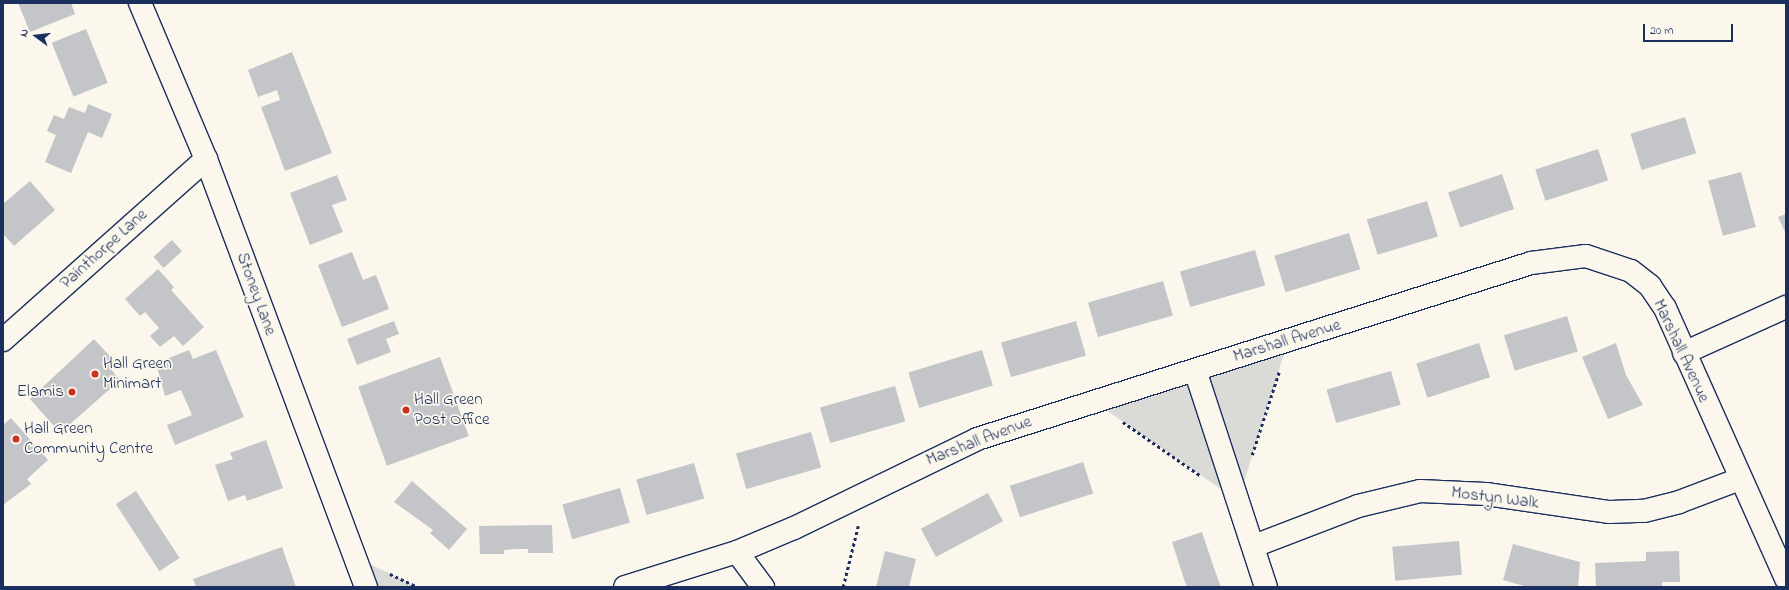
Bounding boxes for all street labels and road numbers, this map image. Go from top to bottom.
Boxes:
street label: Painthorpe Lane [56,205,152,293]
street label: Stoney Lane [232,250,280,338]
street label: Marshall Avenue [1648,296,1714,406]
street label: Marshall Avenue [1231,315,1343,367]
street label: Marshall Avenue [923,412,1035,470]
street label: Mostyn Walk [1450,482,1540,514]

